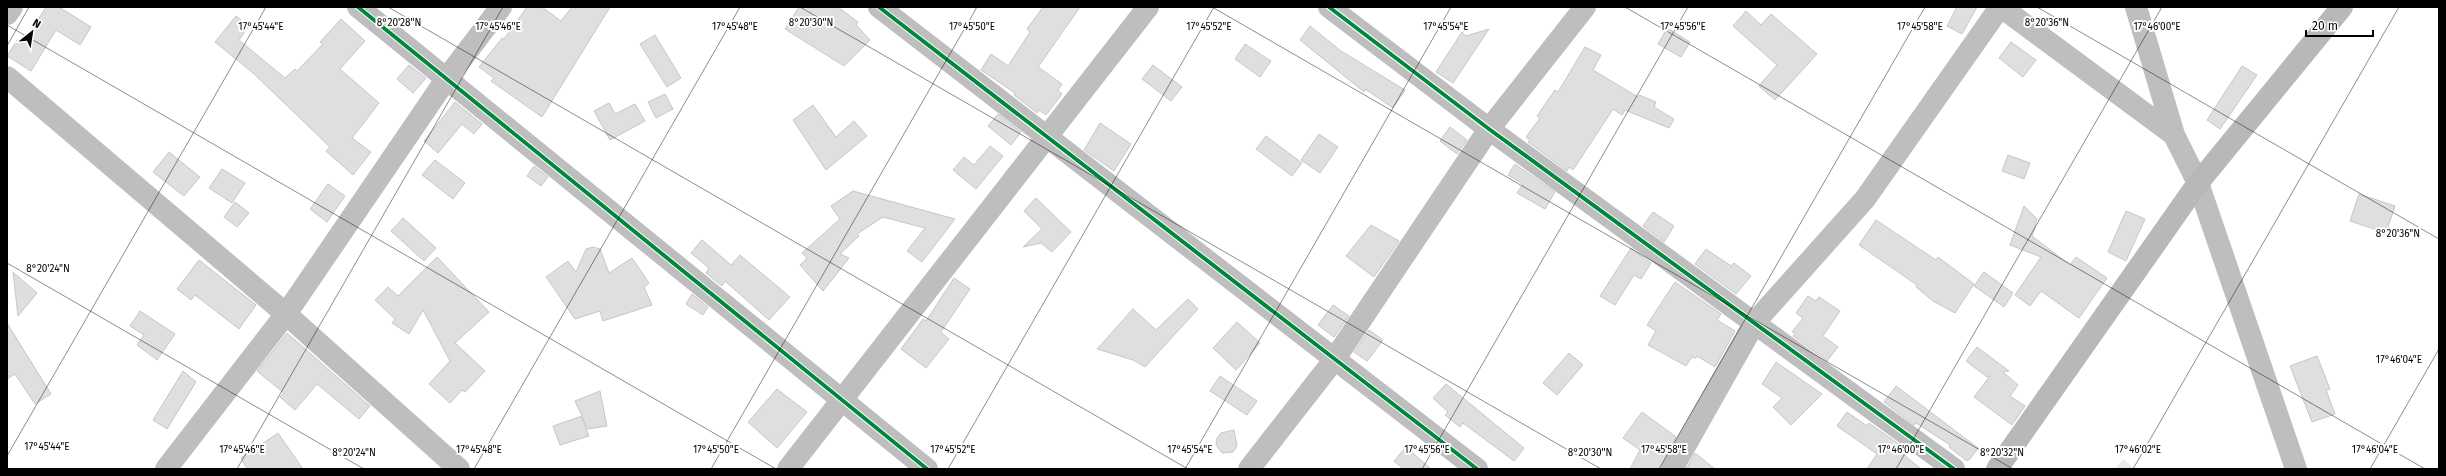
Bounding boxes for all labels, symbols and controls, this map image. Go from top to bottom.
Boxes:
north arrow [12,12,52,52]
scale bar [2306,12,2373,38]
text: N [30,16,43,31]
text: 8°20'28"N [377,17,421,29]
text: 8°20'30"N [789,17,833,29]
text: 8°20'36"N [2025,17,2069,29]
text: 20 m [2312,19,2338,33]
text: 17°45'44"E [238,21,284,33]
text: 17°45'46"E [475,21,521,33]
text: 17°45'48"E [712,21,758,33]
text: 17°45'50"E [949,21,995,33]
text: 17°45'52"E [1186,21,1232,33]
text: 17°45'54"E [1423,21,1469,33]
text: 17°45'56"E [1660,21,1706,33]
text: 17°45'58"E [1897,21,1943,33]
text: 17°46'00"E [2133,21,2181,33]
text: 8°20'36"N [2376,228,2420,240]
text: 8°20'24"N [26,263,70,275]
text: 17°46'04"E [2376,354,2422,366]
text: 17°45'44"E [24,441,70,453]
text: 17°45'46"E [219,444,265,456]
text: 17°45'48"E [456,444,502,456]
text: 17°45'50"E [693,444,739,456]
text: 17°45'52"E [930,444,976,456]
text: 17°45'54"E [1167,444,1213,456]
text: 17°45'56"E [1404,444,1450,456]
text: 17°45'58"E [1641,444,1687,456]
text: 17°46'00"E [1877,444,1925,456]
text: 17°46'02"E [2115,444,2161,456]
text: 17°46'04"E [2352,444,2398,456]
text: 8°20'24"N [332,447,376,459]
text: 8°20'30"N [1568,447,1612,459]
text: 8°20'32"N [1980,447,2024,459]

